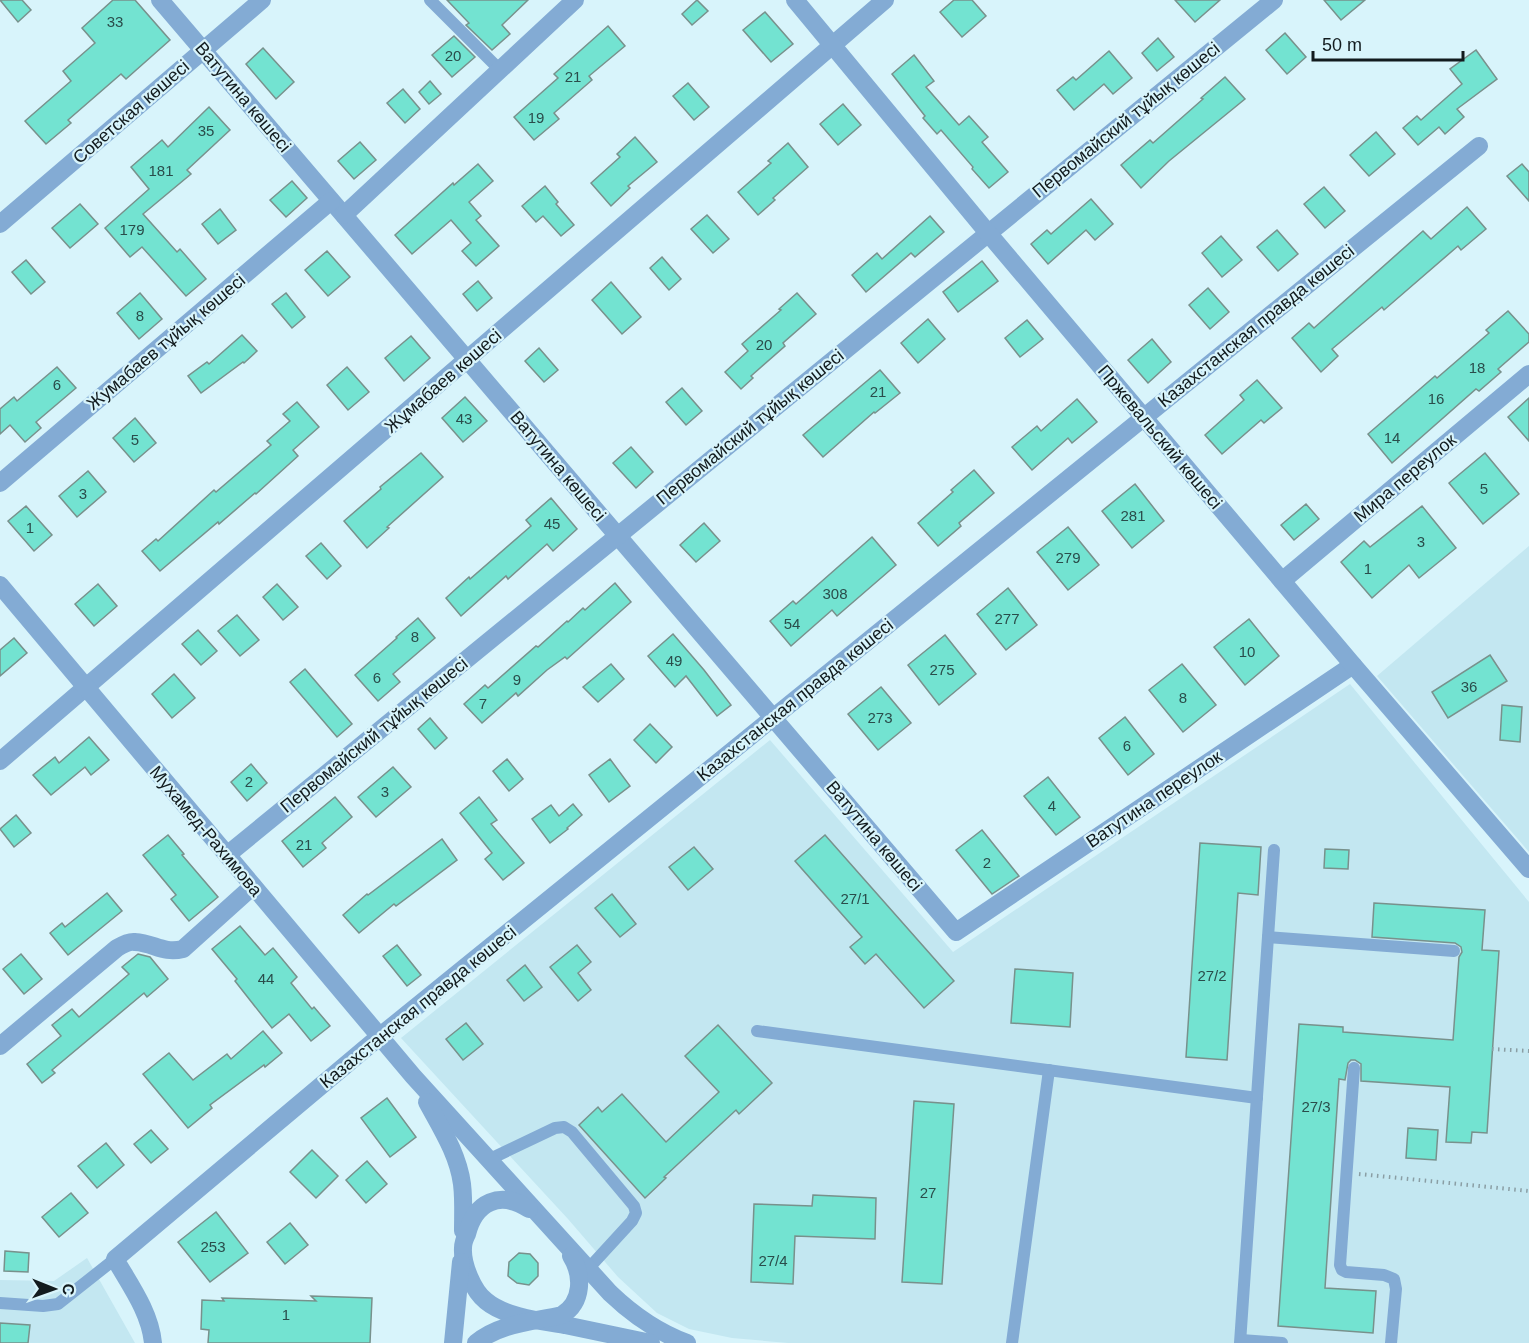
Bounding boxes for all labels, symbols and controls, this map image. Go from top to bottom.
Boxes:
house number: 33 [107,13,123,30]
scale bar [1313,24,1463,62]
text: 50 m [1322,35,1362,55]
street label: Ватутина көшесі [191,38,295,156]
street label: Первомайский тұйық көшесі [1028,38,1224,202]
house number: 20 [445,47,461,64]
street label: Советская көшесі [69,56,193,168]
house number: 21 [565,68,581,85]
house number: 19 [528,109,544,126]
house number: 35 [198,122,214,139]
house number: 181 [148,162,174,179]
house number: 179 [119,221,145,238]
street label: Казахстанская правда көшесі [1154,241,1358,411]
street label: Жумабаев тұйық көшесі [83,270,249,414]
house number: 8 [136,307,144,324]
street label: Жұмабаев көшесі [381,325,505,437]
house number: 20 [756,336,772,353]
street label: Первомайский тұйық көшесі [652,345,848,509]
house number: 18 [1469,359,1485,376]
street label: Пржевальский көшесі [1094,361,1226,513]
house number: 6 [53,376,61,393]
house number: 21 [870,383,886,400]
house number: 16 [1428,390,1444,407]
street label: Ватутина көшесі [506,407,610,525]
house number: 43 [456,410,472,427]
street label: Мира переулок [1350,429,1460,526]
house number: 14 [1384,429,1400,446]
house number: 5 [131,431,139,448]
house number: 5 [1480,480,1488,497]
house number: 3 [79,485,87,502]
house number: 281 [1120,507,1146,524]
house number: 45 [544,515,560,532]
house number: 1 [26,519,34,536]
house number: 3 [1417,533,1425,550]
house number: 279 [1055,549,1081,566]
house number: 1 [1364,560,1372,577]
house number: 308 [822,585,848,602]
house number: 277 [994,610,1020,627]
street label: Казахстанская правда көшесі [693,615,897,785]
house number: 54 [784,615,800,632]
house number: 8 [411,628,419,645]
house number: 10 [1239,643,1255,660]
house number: 49 [666,652,682,669]
street label: Первомайский тұйық көшесі [276,653,472,817]
house number: 275 [929,661,955,678]
house number: 6 [373,669,381,686]
house number: 9 [513,671,521,688]
house number: 36 [1461,678,1477,695]
house number: 8 [1179,689,1187,706]
house number: 7 [479,695,487,712]
house number: 273 [867,709,893,726]
house number: 6 [1123,737,1131,754]
street label: Ватутина переулок [1082,746,1226,852]
street label: Мухамед-Рахимова [146,762,267,901]
house number: 2 [245,773,253,790]
street label: Ватутина көшесі [822,777,926,895]
house number: 3 [381,783,389,800]
house number: 4 [1048,797,1056,814]
house number: 21 [296,836,312,853]
house number: 2 [983,854,991,871]
house number: 27/1 [840,890,870,907]
street label: Казахстанская правда көшесі [316,922,520,1092]
house number: 27/2 [1197,967,1227,984]
house number: 44 [258,970,274,987]
house number: 27/3 [1301,1098,1331,1115]
house number: 27 [920,1184,936,1201]
house number: 253 [200,1238,226,1255]
house number: 27/4 [758,1252,788,1269]
north arrow [24,1259,84,1319]
text: С [60,1283,77,1296]
house number: 1 [282,1306,290,1323]

